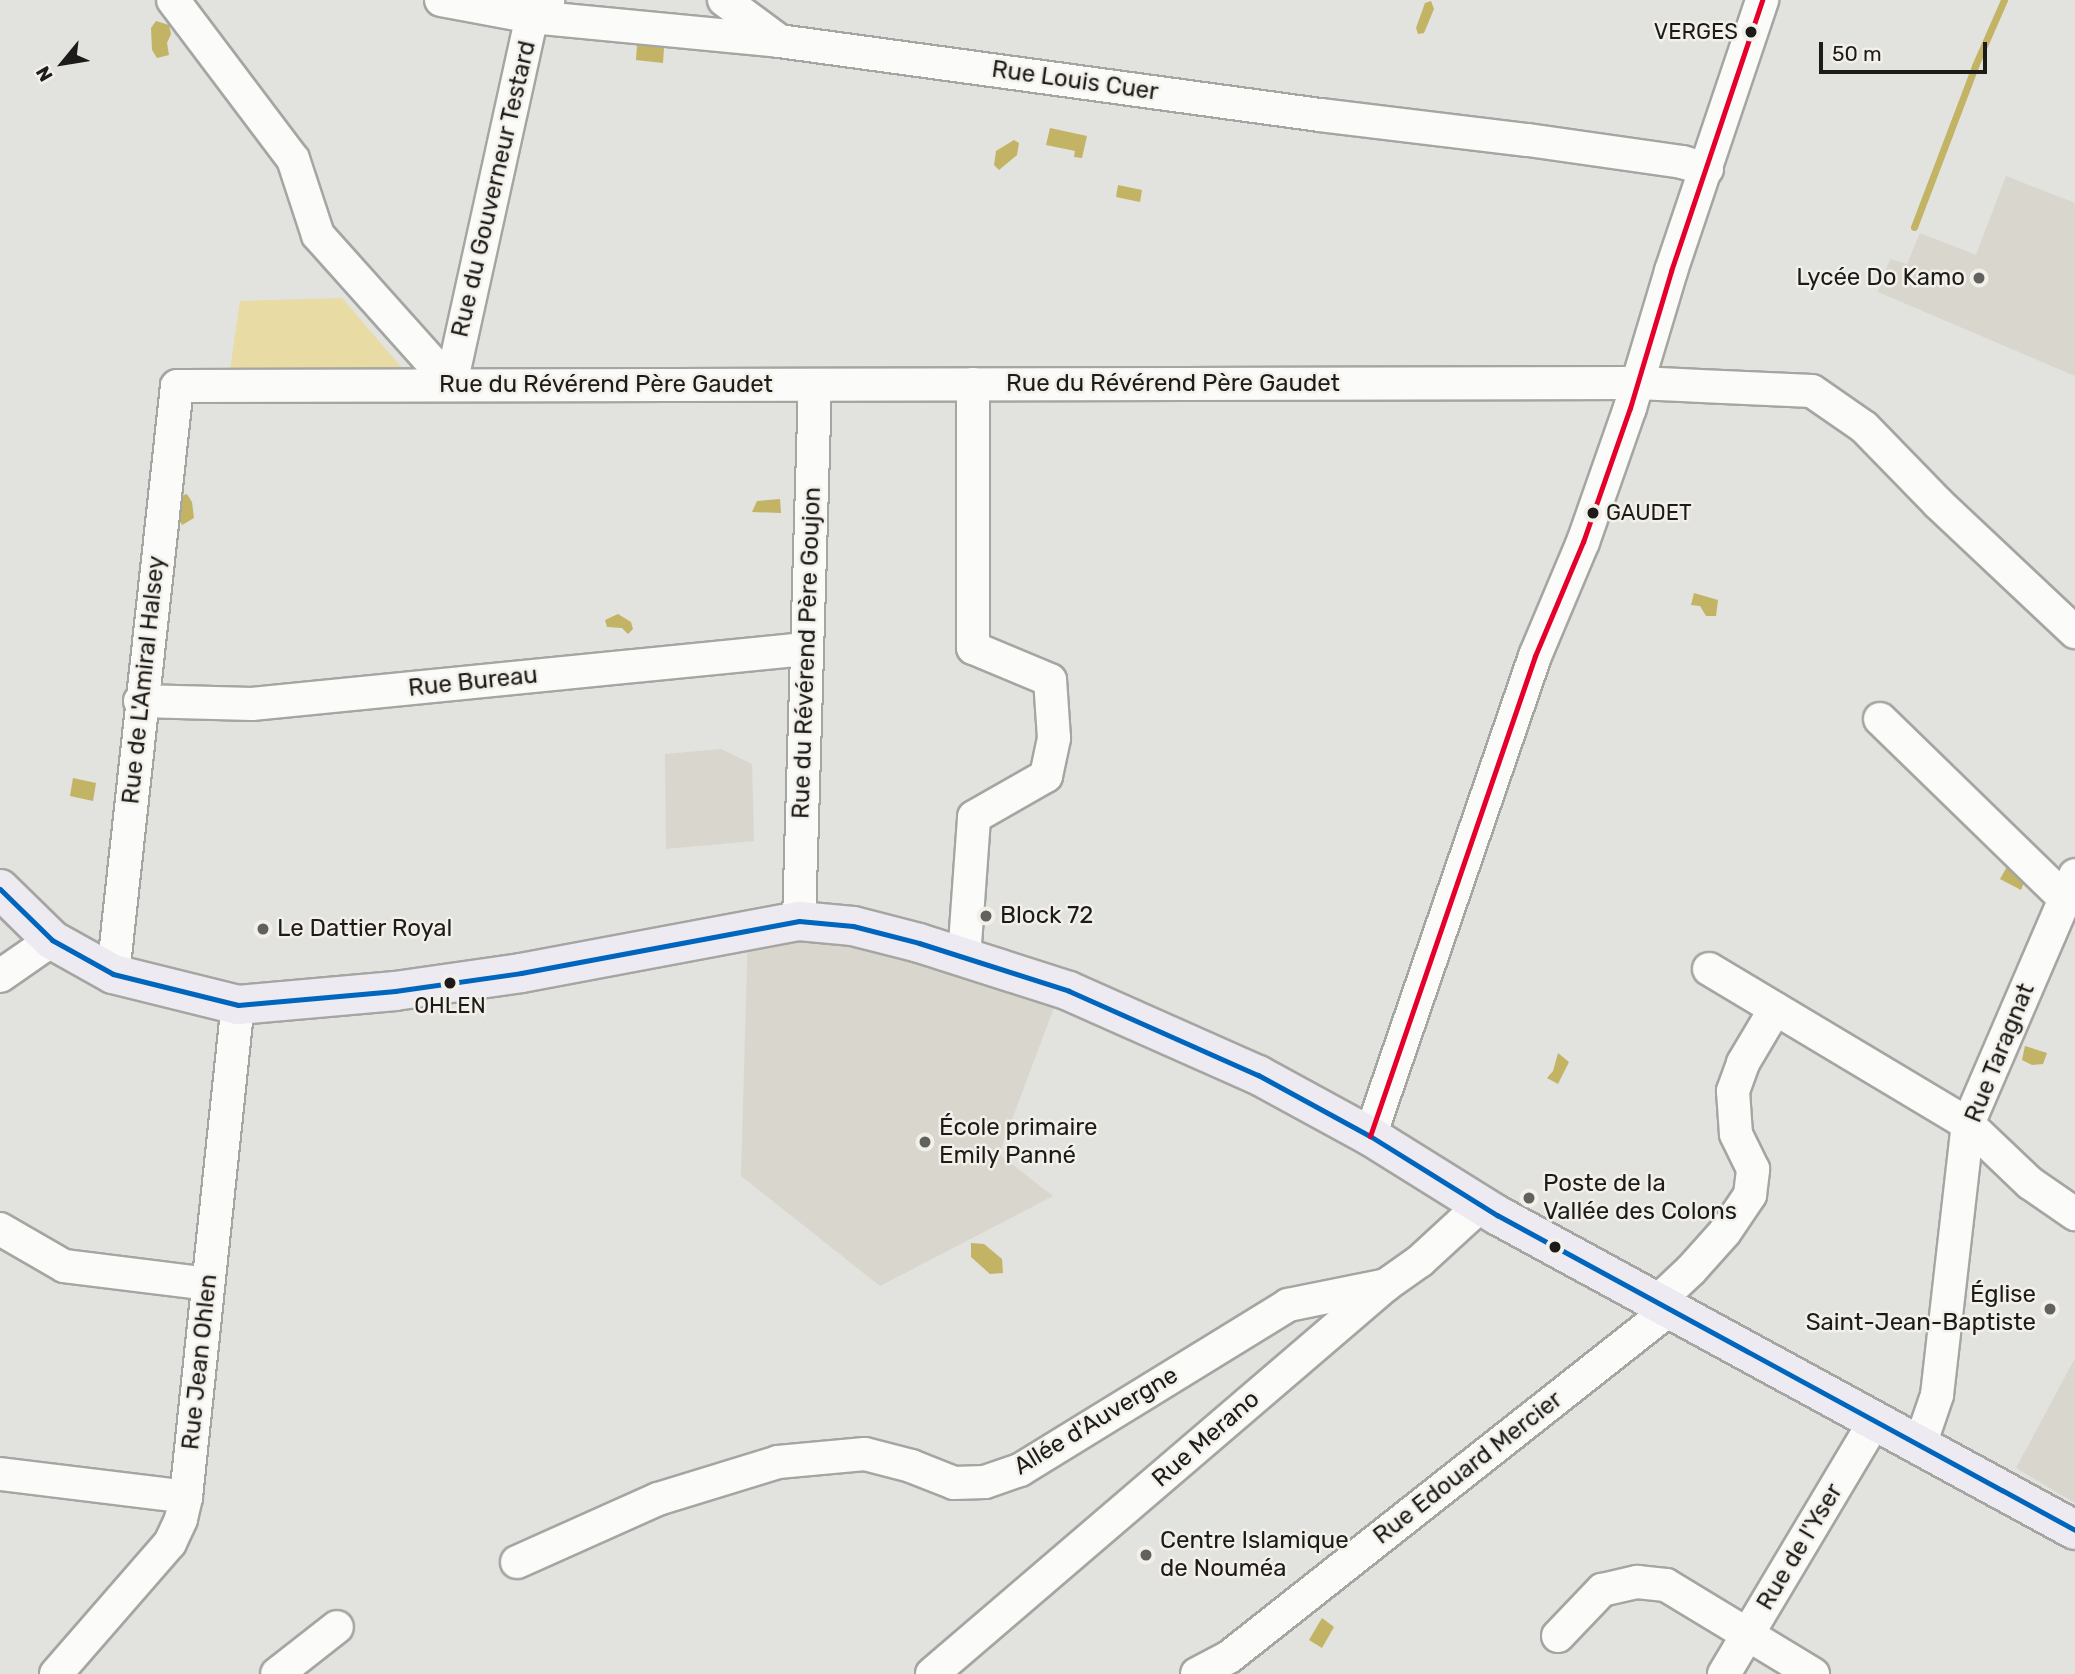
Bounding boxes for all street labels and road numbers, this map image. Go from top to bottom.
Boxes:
street label: Rue du Gouverneur Testard [446,37,542,341]
street label: Rue Louis Cuer [990,55,1160,107]
street label: Rue du Révérend Père Gaudet [1006,370,1340,398]
street label: Rue du Révérend Père Gaudet [439,371,773,399]
street label: Rue du Révérend Père Goujon [787,487,827,819]
street label: Rue de L'Amiral Halsey [117,554,171,806]
street label: Rue Bureau [407,661,539,703]
street label: Rue Taragnat [1959,979,2041,1127]
street label: Rue Jean Ohlen [176,1273,224,1451]
street label: Allée d'Auvergne [1009,1361,1183,1481]
street label: Rue Merano [1147,1385,1265,1493]
street label: Rue Edouard Mercier [1368,1385,1568,1551]
street label: Rue de l'Yser [1751,1479,1849,1615]

